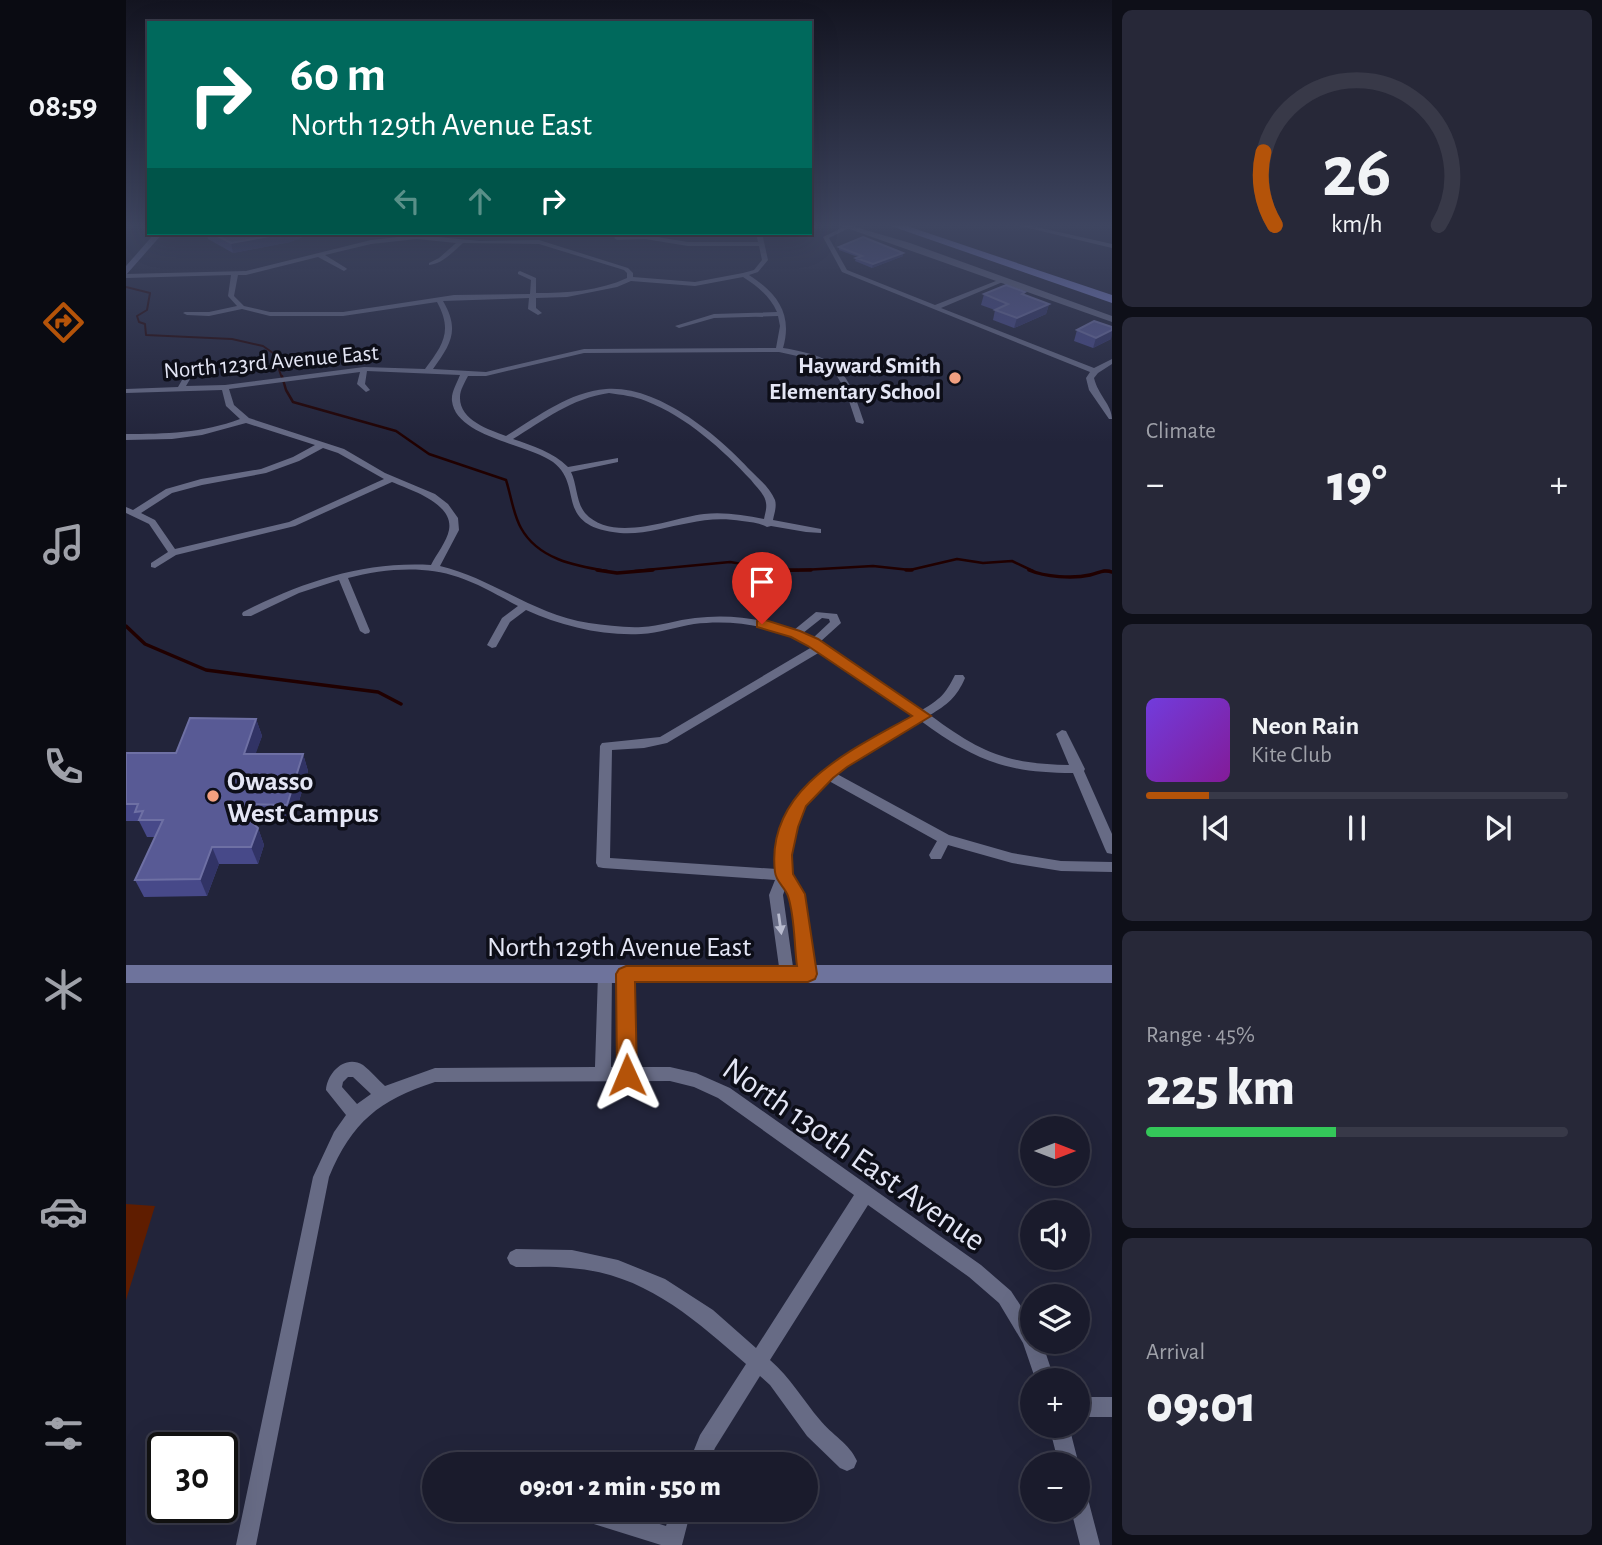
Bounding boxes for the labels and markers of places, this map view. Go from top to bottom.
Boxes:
place label: Hayward Smith Elementary School [769,355,941,404]
marker: Hayward Smith Elementary School [947,370,963,386]
pin [732,552,792,624]
place label: Owasso West Campus [227,768,379,828]
marker: Owasso West Campus [205,788,221,804]

